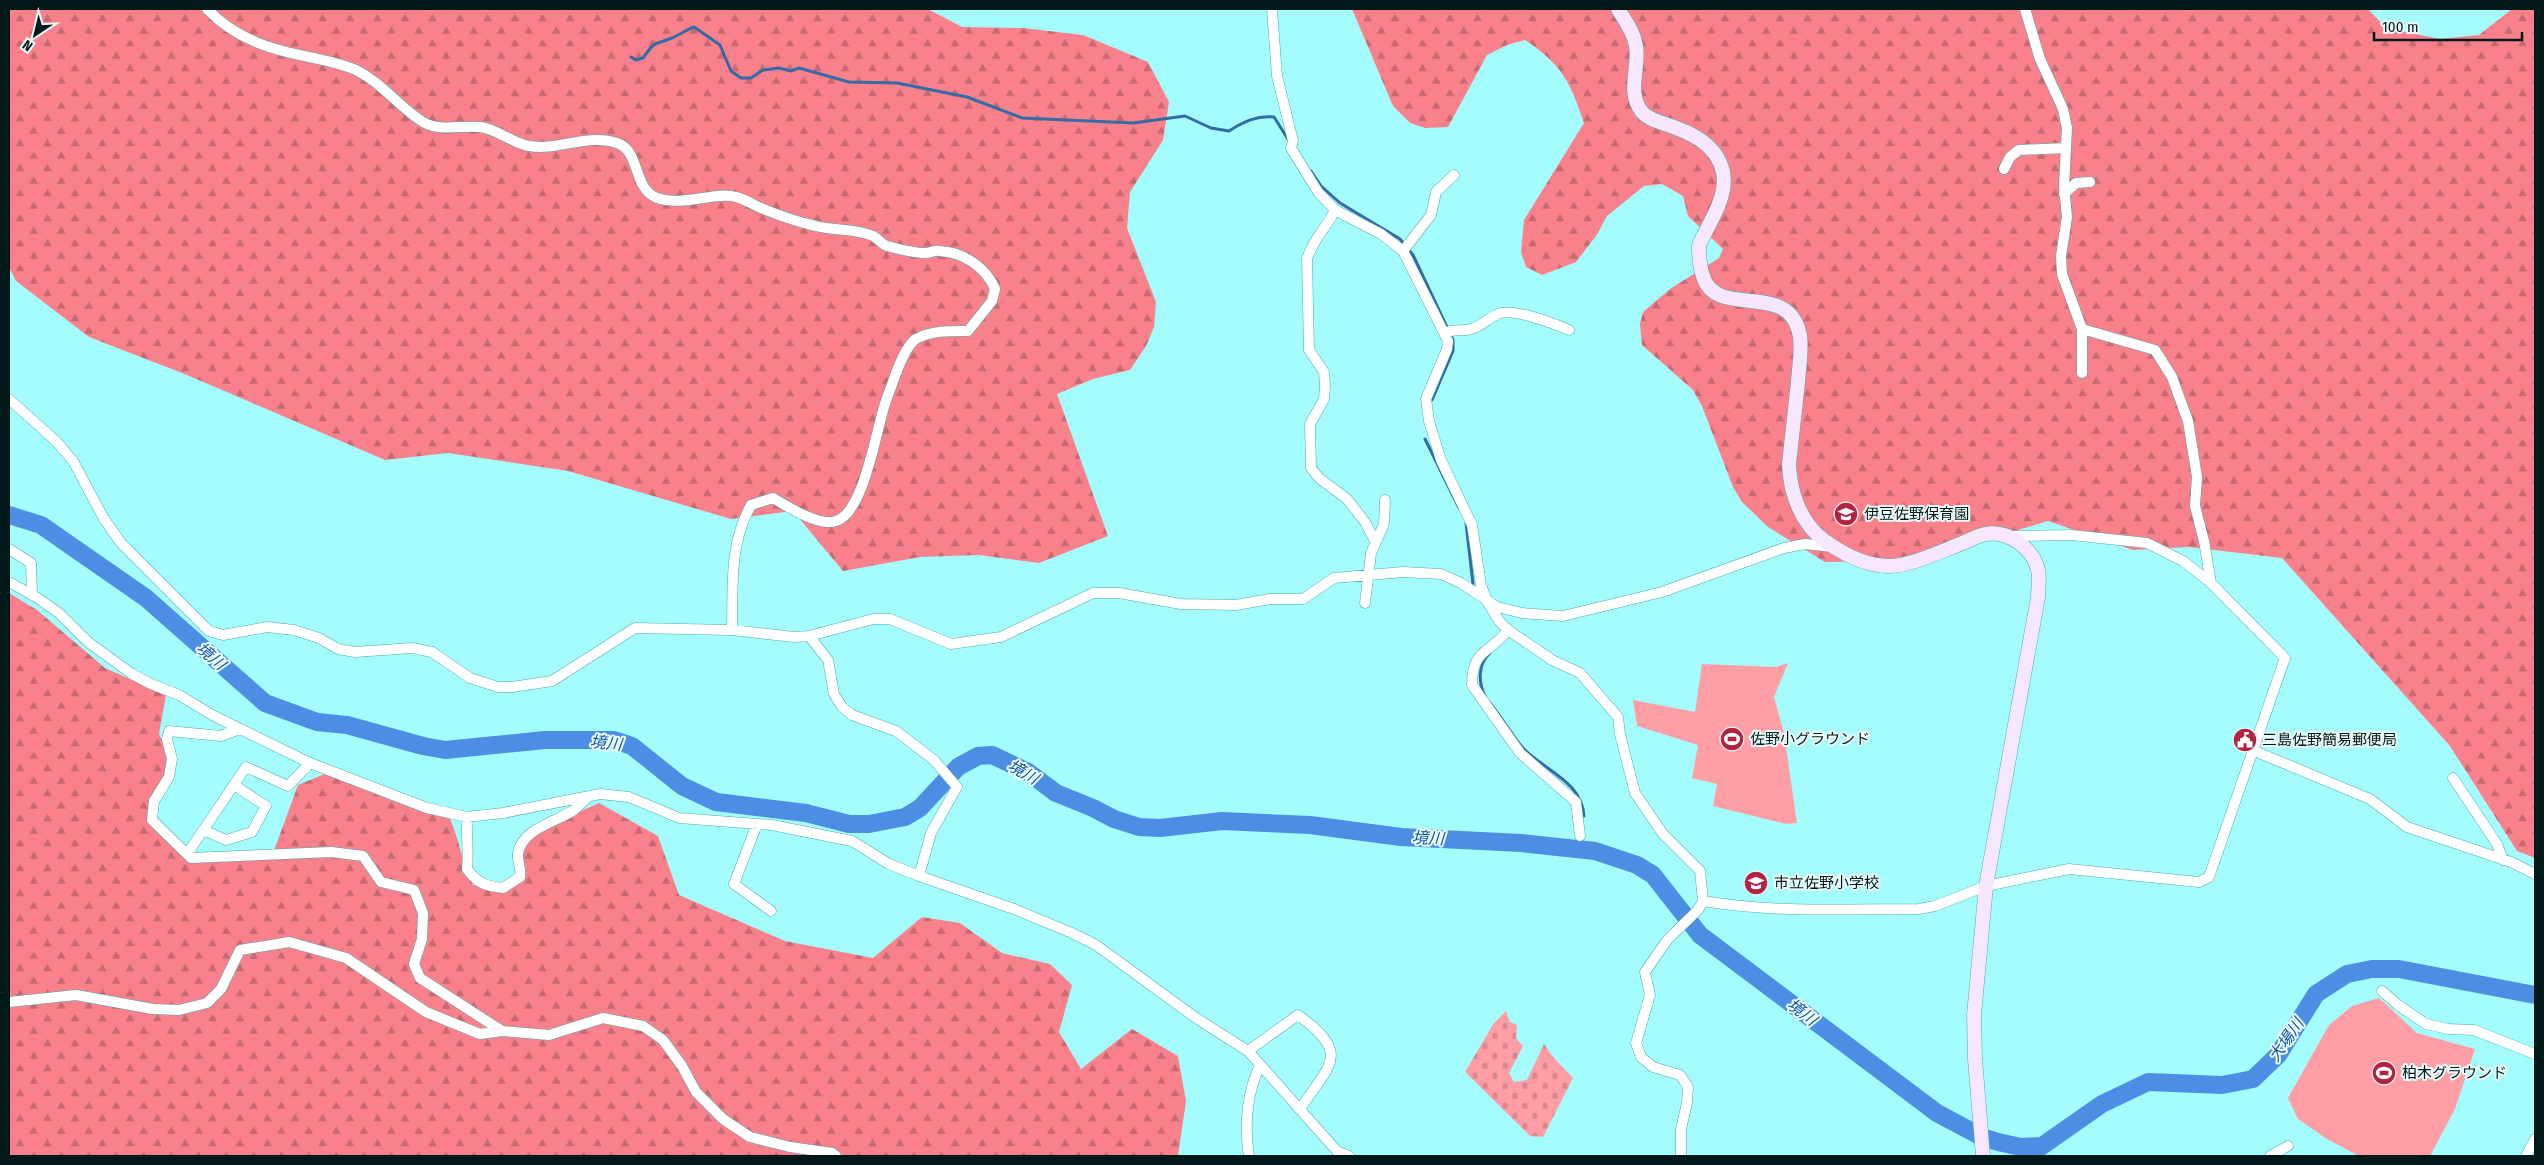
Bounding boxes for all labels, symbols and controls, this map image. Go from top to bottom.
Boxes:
north arrow [10,10,60,60]
scale bar [2374,10,2522,42]
text: 100 m [2382,18,2419,36]
text: N [20,36,36,55]
school or university icon: 伊豆佐野保育園 [1833,501,1859,527]
place label: 伊豆佐野保育園 [1864,505,1969,523]
water label: 境川 [193,638,231,675]
sports icon: 佐野小グラウンド [1719,726,1745,752]
public building icon: 三島佐野簡易郵便局 [2232,727,2258,753]
place label: 佐野小グラウンド [1750,730,1870,748]
place label: 三島佐野簡易郵便局 [2262,731,2397,749]
water label: 境川 [589,732,625,754]
water label: 境川 [1004,756,1043,789]
water label: 境川 [1412,828,1446,848]
school or university icon: 市立佐野小学校 [1743,870,1769,896]
place label: 市立佐野小学校 [1774,874,1879,892]
water label: 境川 [1783,995,1822,1030]
water label: 大場川 [2264,1013,2309,1065]
sports icon: 柏木グラウンド [2371,1060,2397,1086]
place label: 柏木グラウンド [2402,1064,2507,1082]

